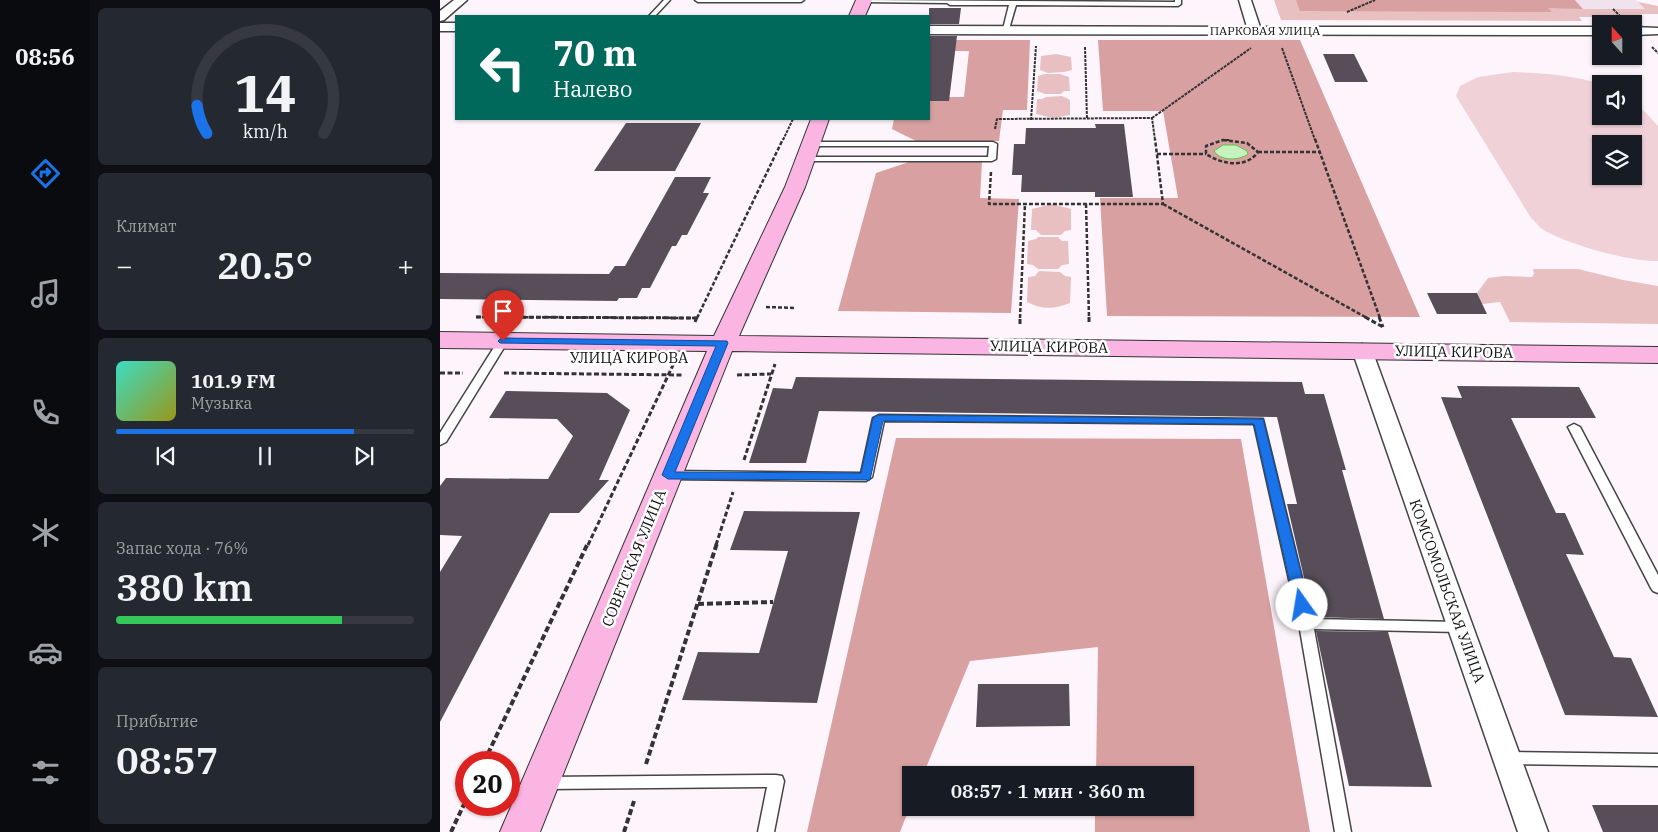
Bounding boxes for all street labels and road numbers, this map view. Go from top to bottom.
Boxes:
street label: ПАРКОВАЯ УЛИЦА [1210,23,1321,38]
street label: УЛИЦА КИРОВА [990,336,1109,357]
street label: УЛИЦА КИРОВА [1395,341,1514,362]
street label: УЛИЦА КИРОВА [570,348,689,367]
street label: СОВЕТСКАЯ УЛИЦА [597,486,670,629]
street label: КОМСОМОЛЬСКАЯ УЛИЦА [1405,496,1490,686]

